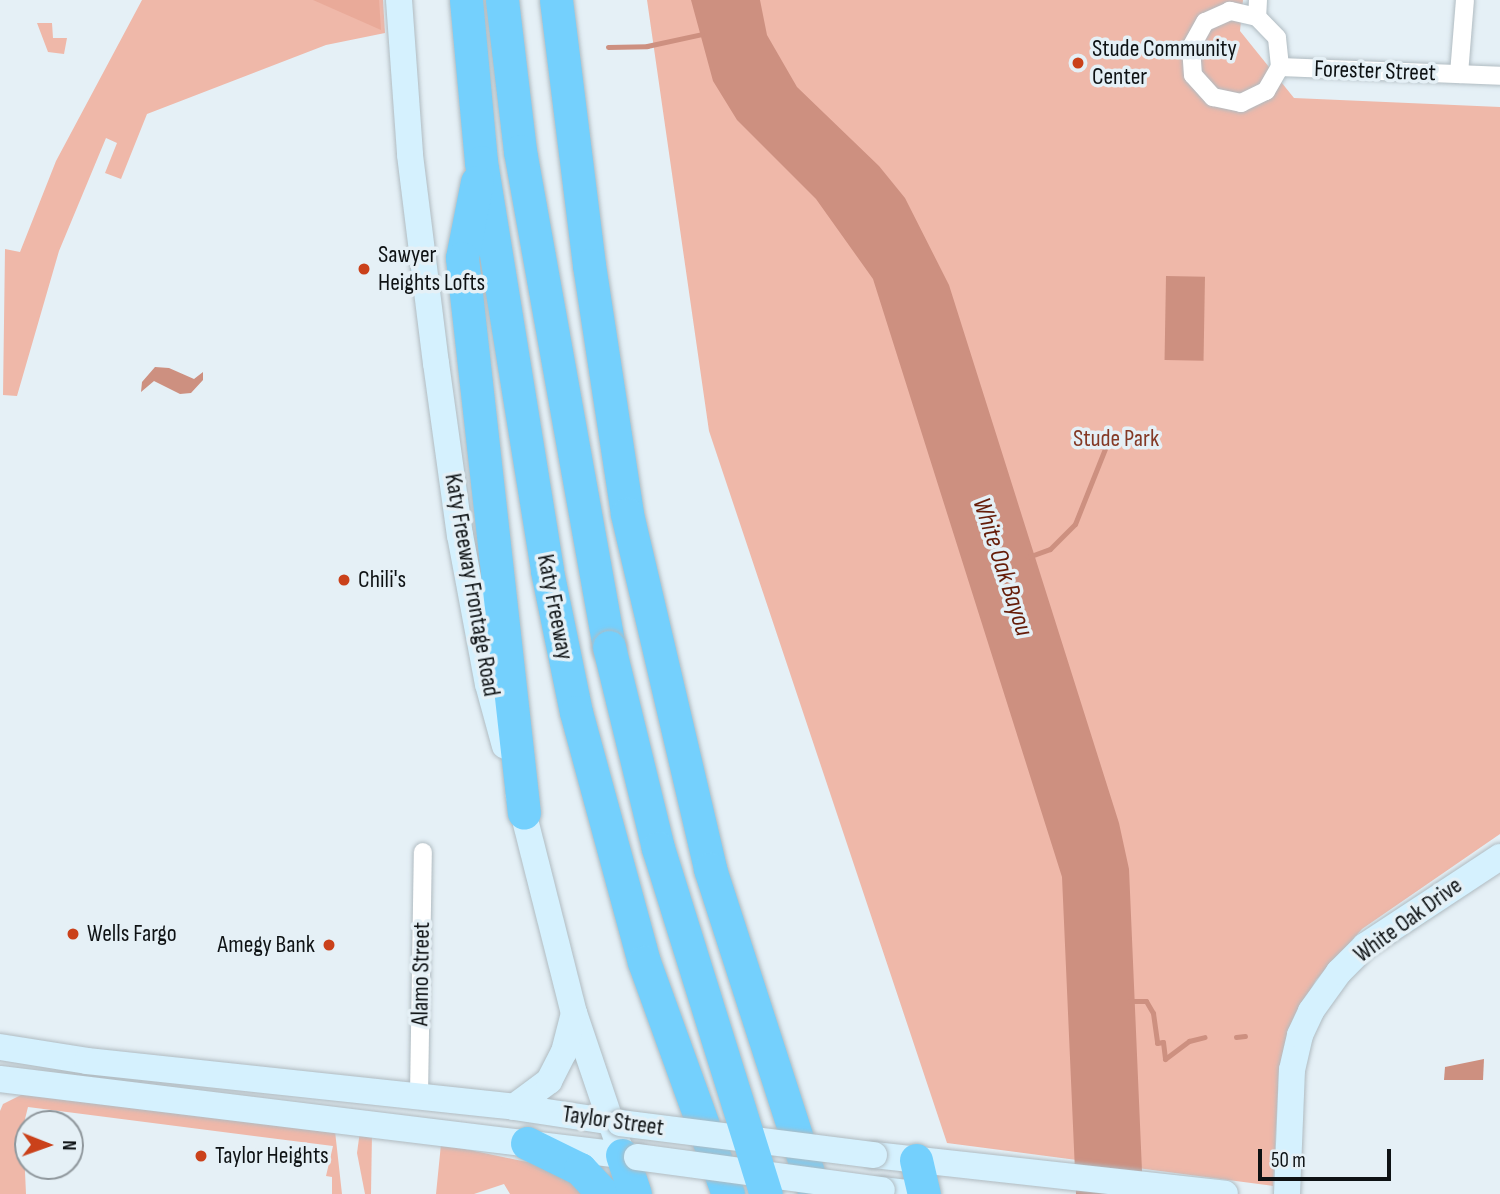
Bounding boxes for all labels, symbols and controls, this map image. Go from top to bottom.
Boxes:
place label: Stude Community Center [1092,35,1237,91]
street label: Forester Street [1314,54,1436,88]
marker: Stude Community Center [1070,55,1086,71]
place label: Sawyer Heights Lofts [378,241,485,297]
marker: Sawyer Heights Lofts [356,261,372,277]
park label: Stude Park [1073,425,1159,453]
street label: Katy Freeway Frontage Road [438,471,506,699]
water label: White Oak Bayou [965,494,1039,640]
street label: Katy Freeway [531,552,579,662]
place label: Chili's [358,566,406,594]
marker: Chili's [336,572,352,588]
street label: White Oak Drive [1348,871,1468,969]
place label: Wells Fargo [87,920,177,948]
street label: Alamo Street [406,922,436,1026]
marker: Wells Fargo [65,926,81,942]
place label: Amegy Bank [218,931,315,959]
marker: Amegy Bank [321,937,337,953]
street label: Taylor Street [560,1100,666,1142]
north arrow [14,1110,84,1180]
scale bar [1262,1134,1395,1178]
text: N [57,1140,80,1151]
place label: Taylor Heights [215,1142,329,1170]
marker: Taylor Heights [193,1148,209,1164]
text: 50 m [1271,1148,1306,1173]

